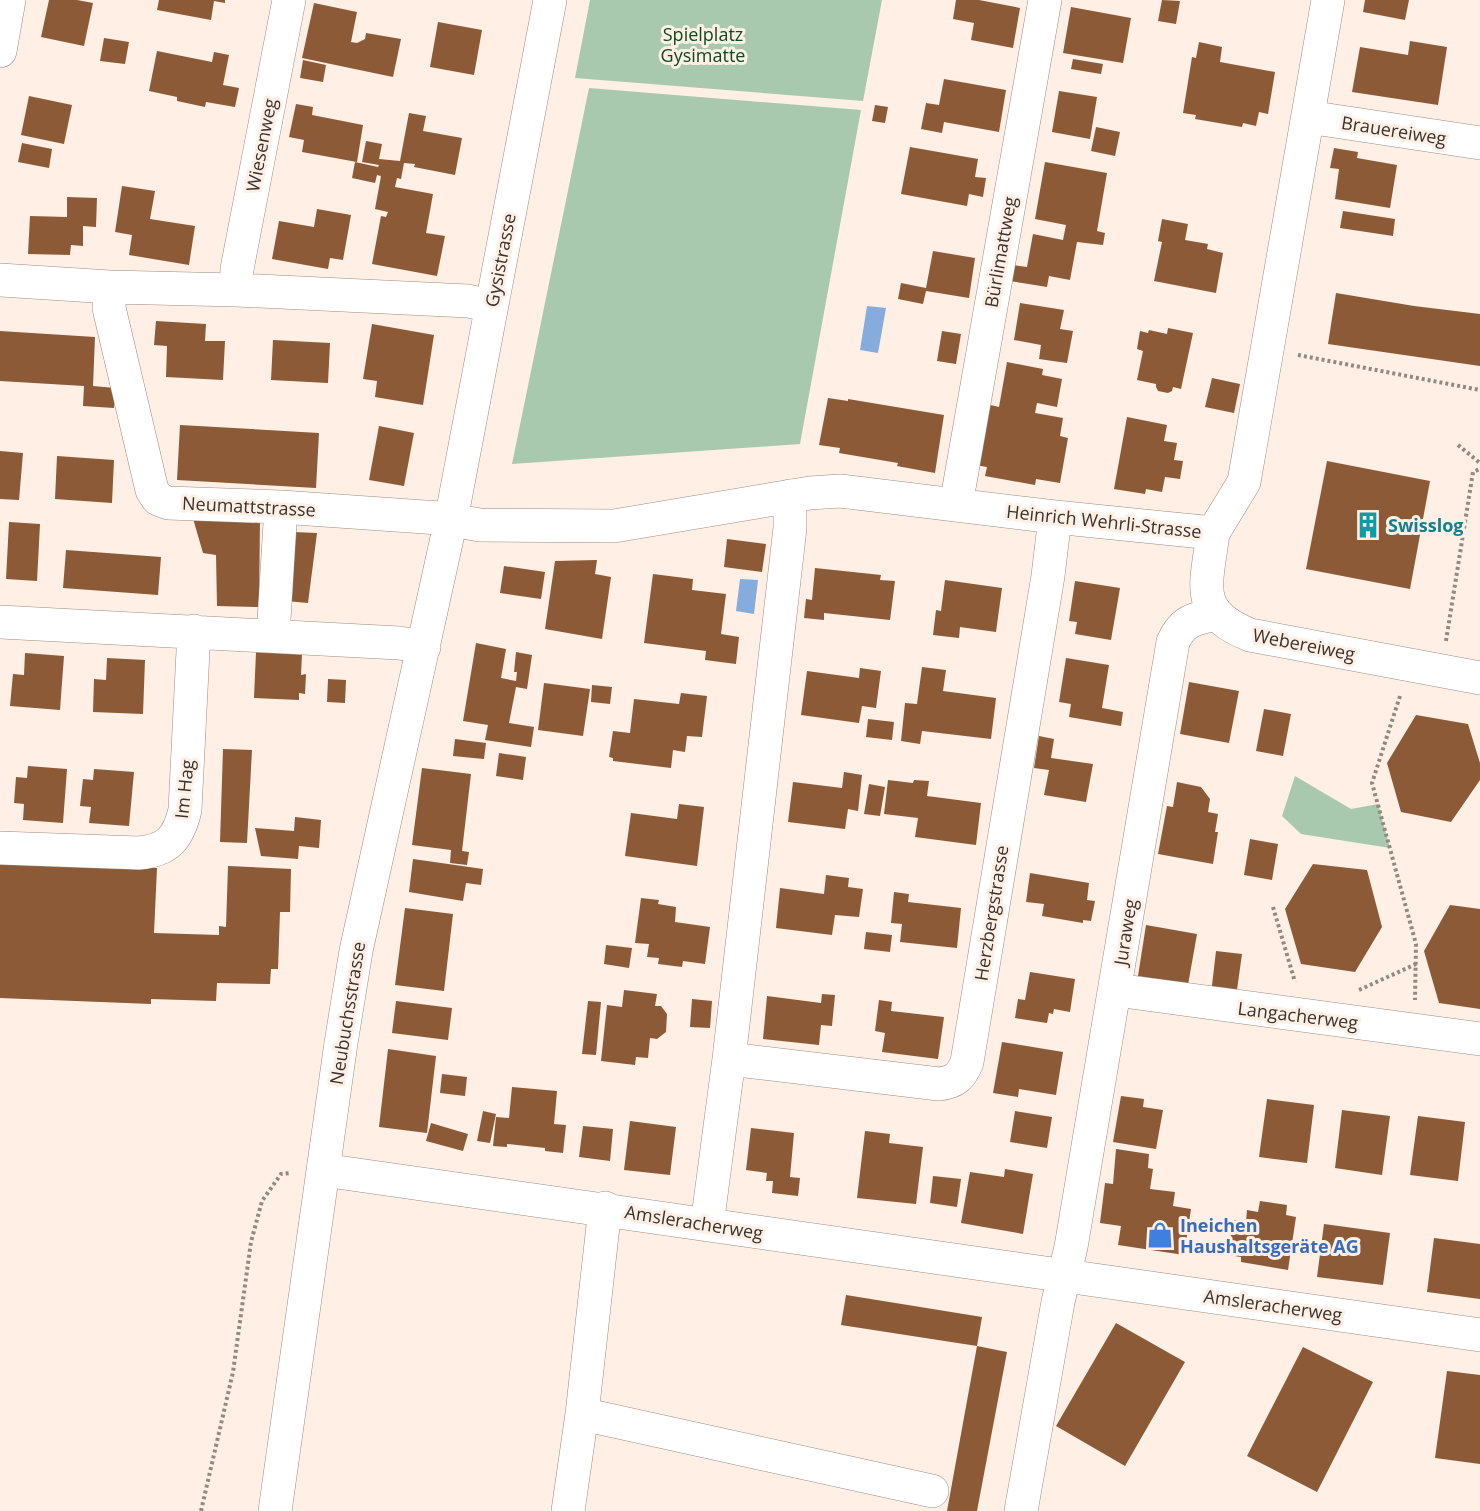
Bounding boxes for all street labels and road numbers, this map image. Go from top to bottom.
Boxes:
street label: Wiesenweg [240,96,282,194]
street label: Brauereiweg [1340,110,1448,150]
street label: Bürlimattweg [978,194,1022,309]
street label: Gysistrasse [479,211,521,309]
street label: Neumattstrasse [182,491,316,521]
street label: Heinrich Wehrli-Strasse [1005,499,1203,543]
street label: Webereiweg [1251,622,1357,666]
street label: Im Hag [169,758,199,820]
street label: Herzbergstrasse [968,843,1014,983]
street label: Juraweg [1108,897,1142,969]
street label: Neubuchsstrasse [324,940,370,1086]
street label: Langacherweg [1236,996,1360,1034]
street label: Amsleracherweg [623,1199,765,1245]
street label: Amsleracherweg [1202,1283,1344,1327]

